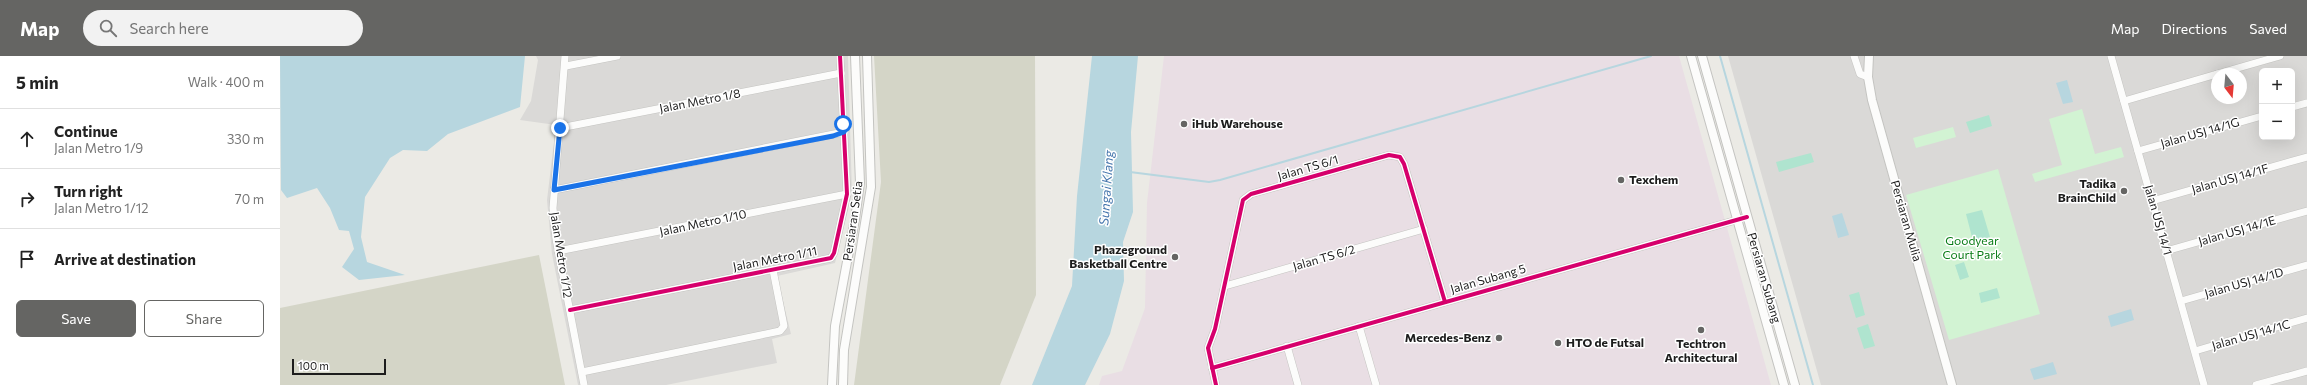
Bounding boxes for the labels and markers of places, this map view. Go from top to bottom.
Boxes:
place label: iHub Warehouse [1192,116,1283,130]
marker: iHub Warehouse [1179,119,1189,129]
place label: Texchem [1629,172,1678,186]
marker: Texchem [1616,175,1626,185]
place label: Tadika BrainChild [2058,176,2116,204]
marker: Tadika BrainChild [2119,186,2129,196]
place label: Phazeground Basketball Centre [1069,242,1167,270]
marker: Phazeground Basketball Centre [1170,252,1180,262]
marker: Techtron Architectural [1696,325,1706,335]
place label: Mercedes-Benz [1405,330,1491,344]
marker: Mercedes-Benz [1494,333,1504,343]
place label: HTO de Futsal [1566,335,1644,349]
place label: Techtron Architectural [1664,336,1738,364]
marker: HTO de Futsal [1553,338,1563,348]

